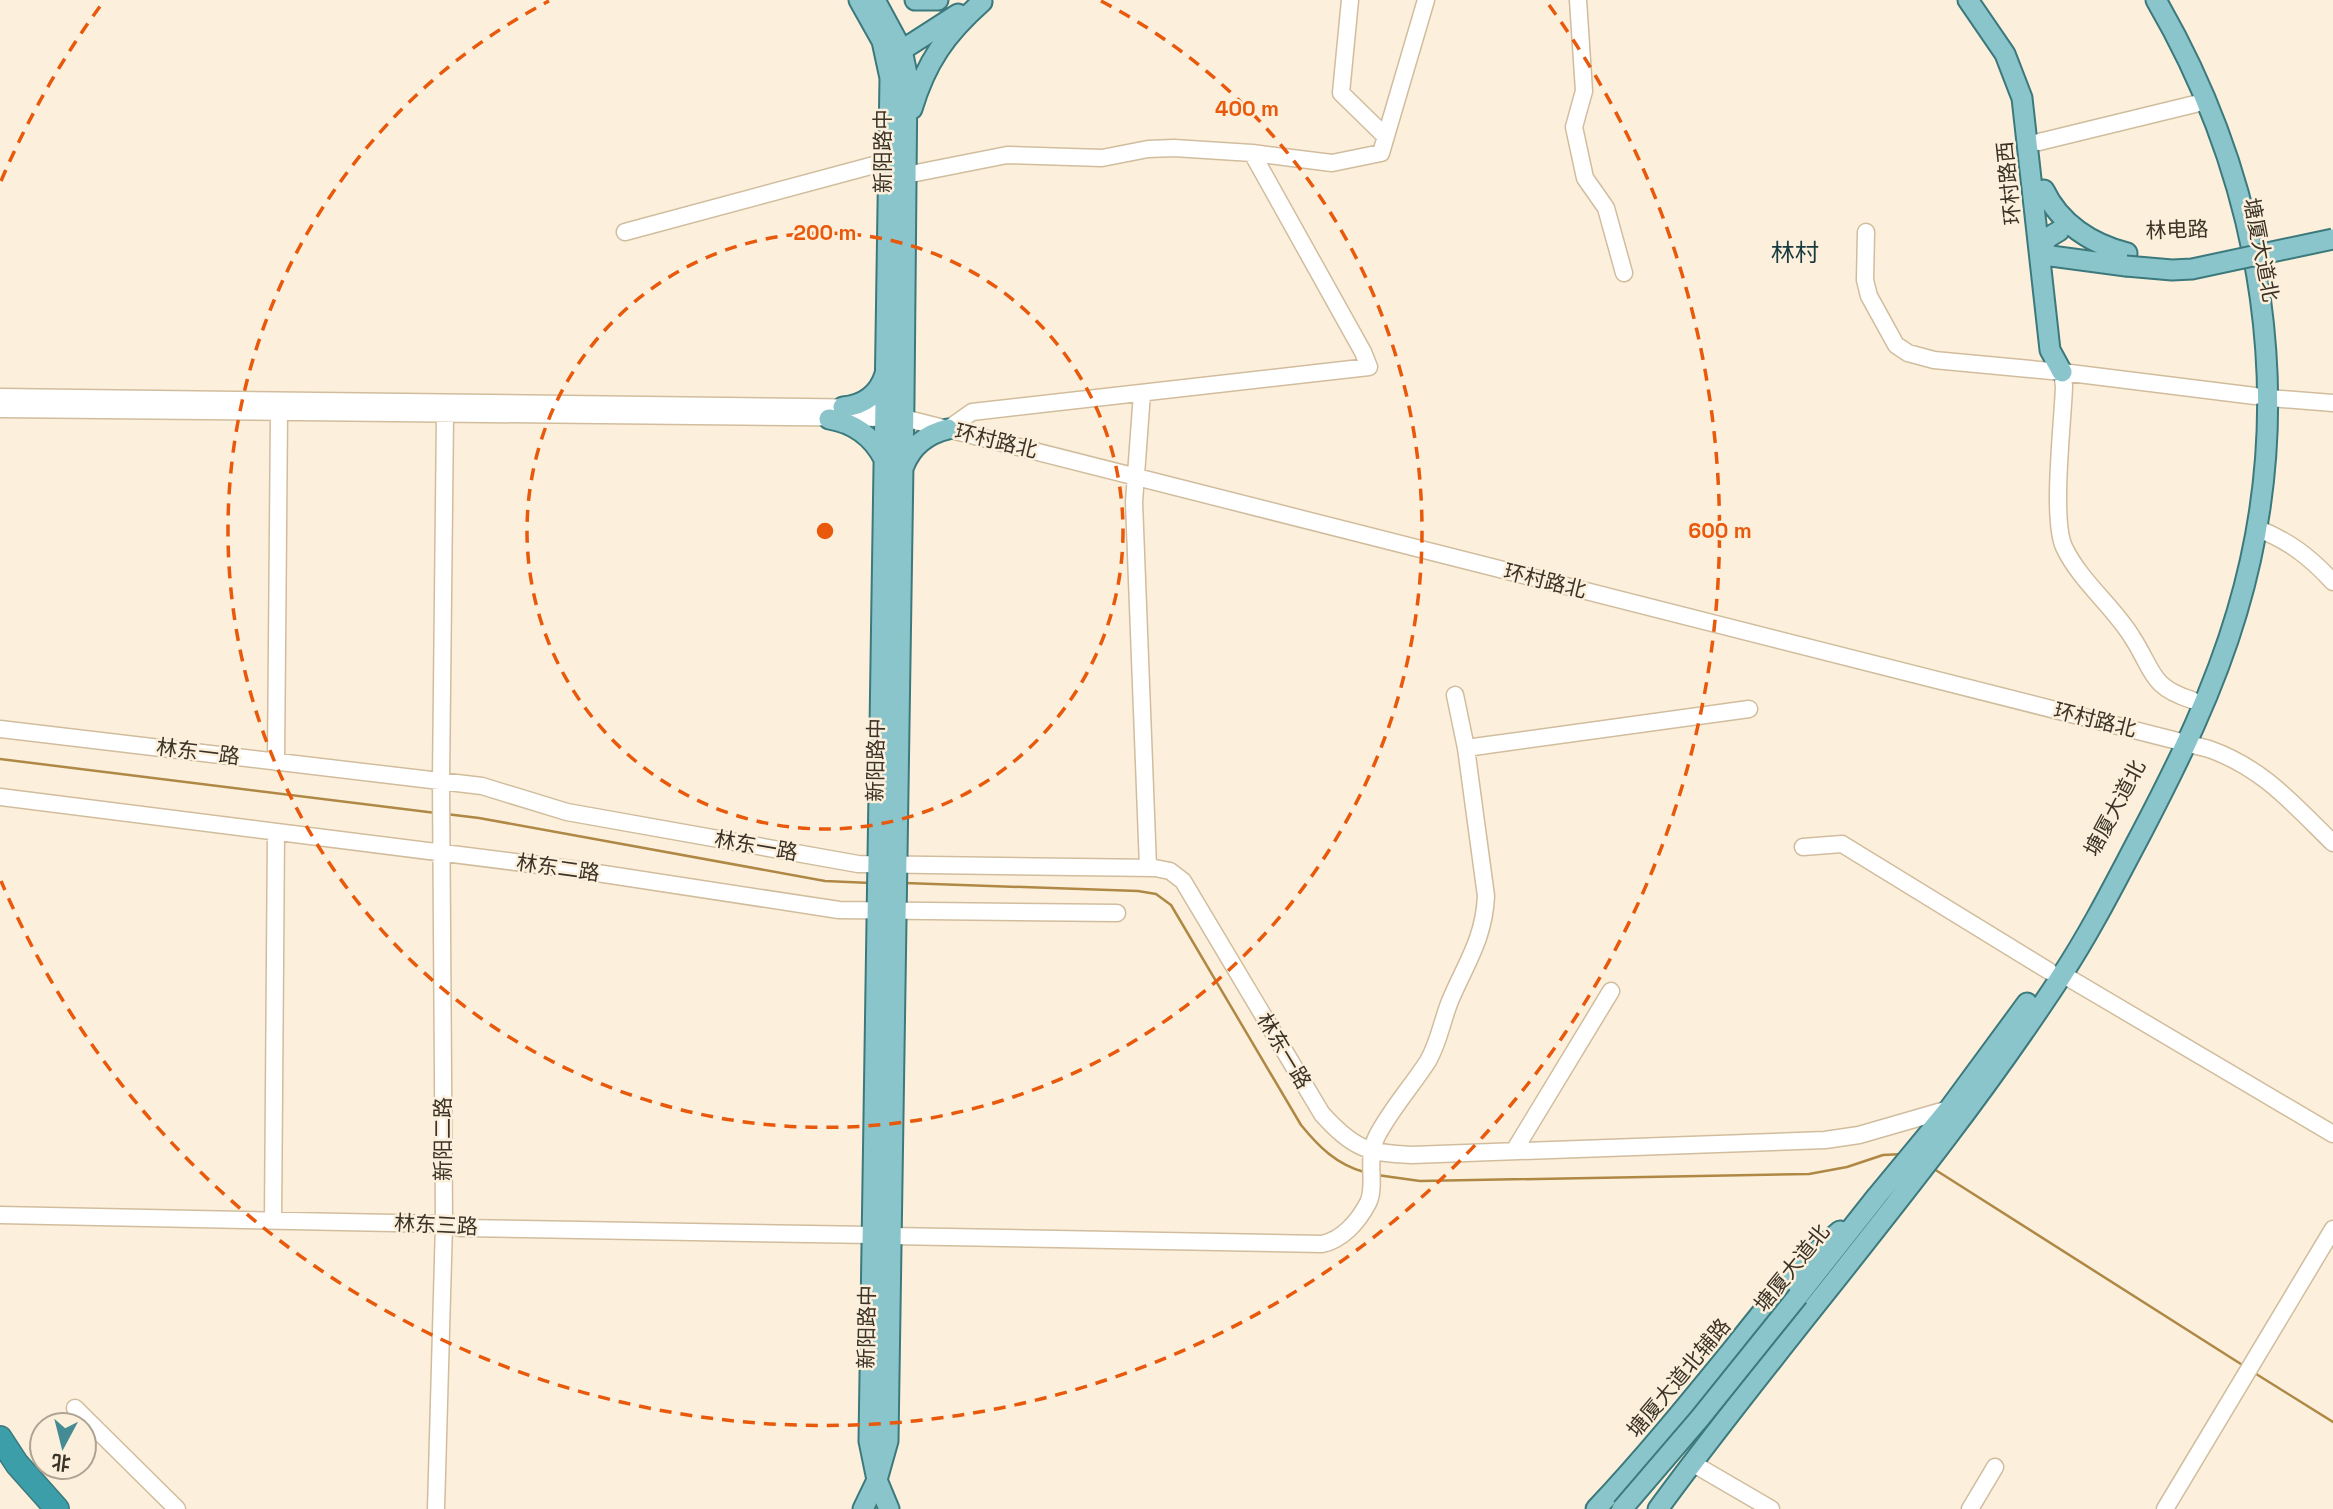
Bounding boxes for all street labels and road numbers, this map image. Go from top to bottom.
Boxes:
street label: 新阳路中 [869,109,896,193]
street label: 环村路西 [1991,140,2026,226]
street label: 塘厦大道北 [2238,196,2285,304]
street label: 林电路 [2145,215,2209,244]
street label: 环村路北 [952,417,1040,464]
street label: 环村路北 [1501,557,1589,604]
street label: 环村路北 [2051,696,2139,743]
street label: 新阳路中 [861,718,890,802]
street label: 林东一路 [155,733,241,770]
street label: 塘厦大道北 [2078,755,2151,860]
street label: 林东一路 [712,825,800,866]
street label: 林东二路 [515,848,602,887]
street label: 林东一路 [1251,1008,1318,1094]
street label: 新阳二路 [429,1097,456,1181]
street label: 林东三路 [393,1209,479,1240]
street label: 塘厦大道北 [1748,1218,1835,1317]
street label: 新阳路中 [852,1285,881,1369]
street label: 塘厦大道北辅路 [1621,1313,1736,1443]

